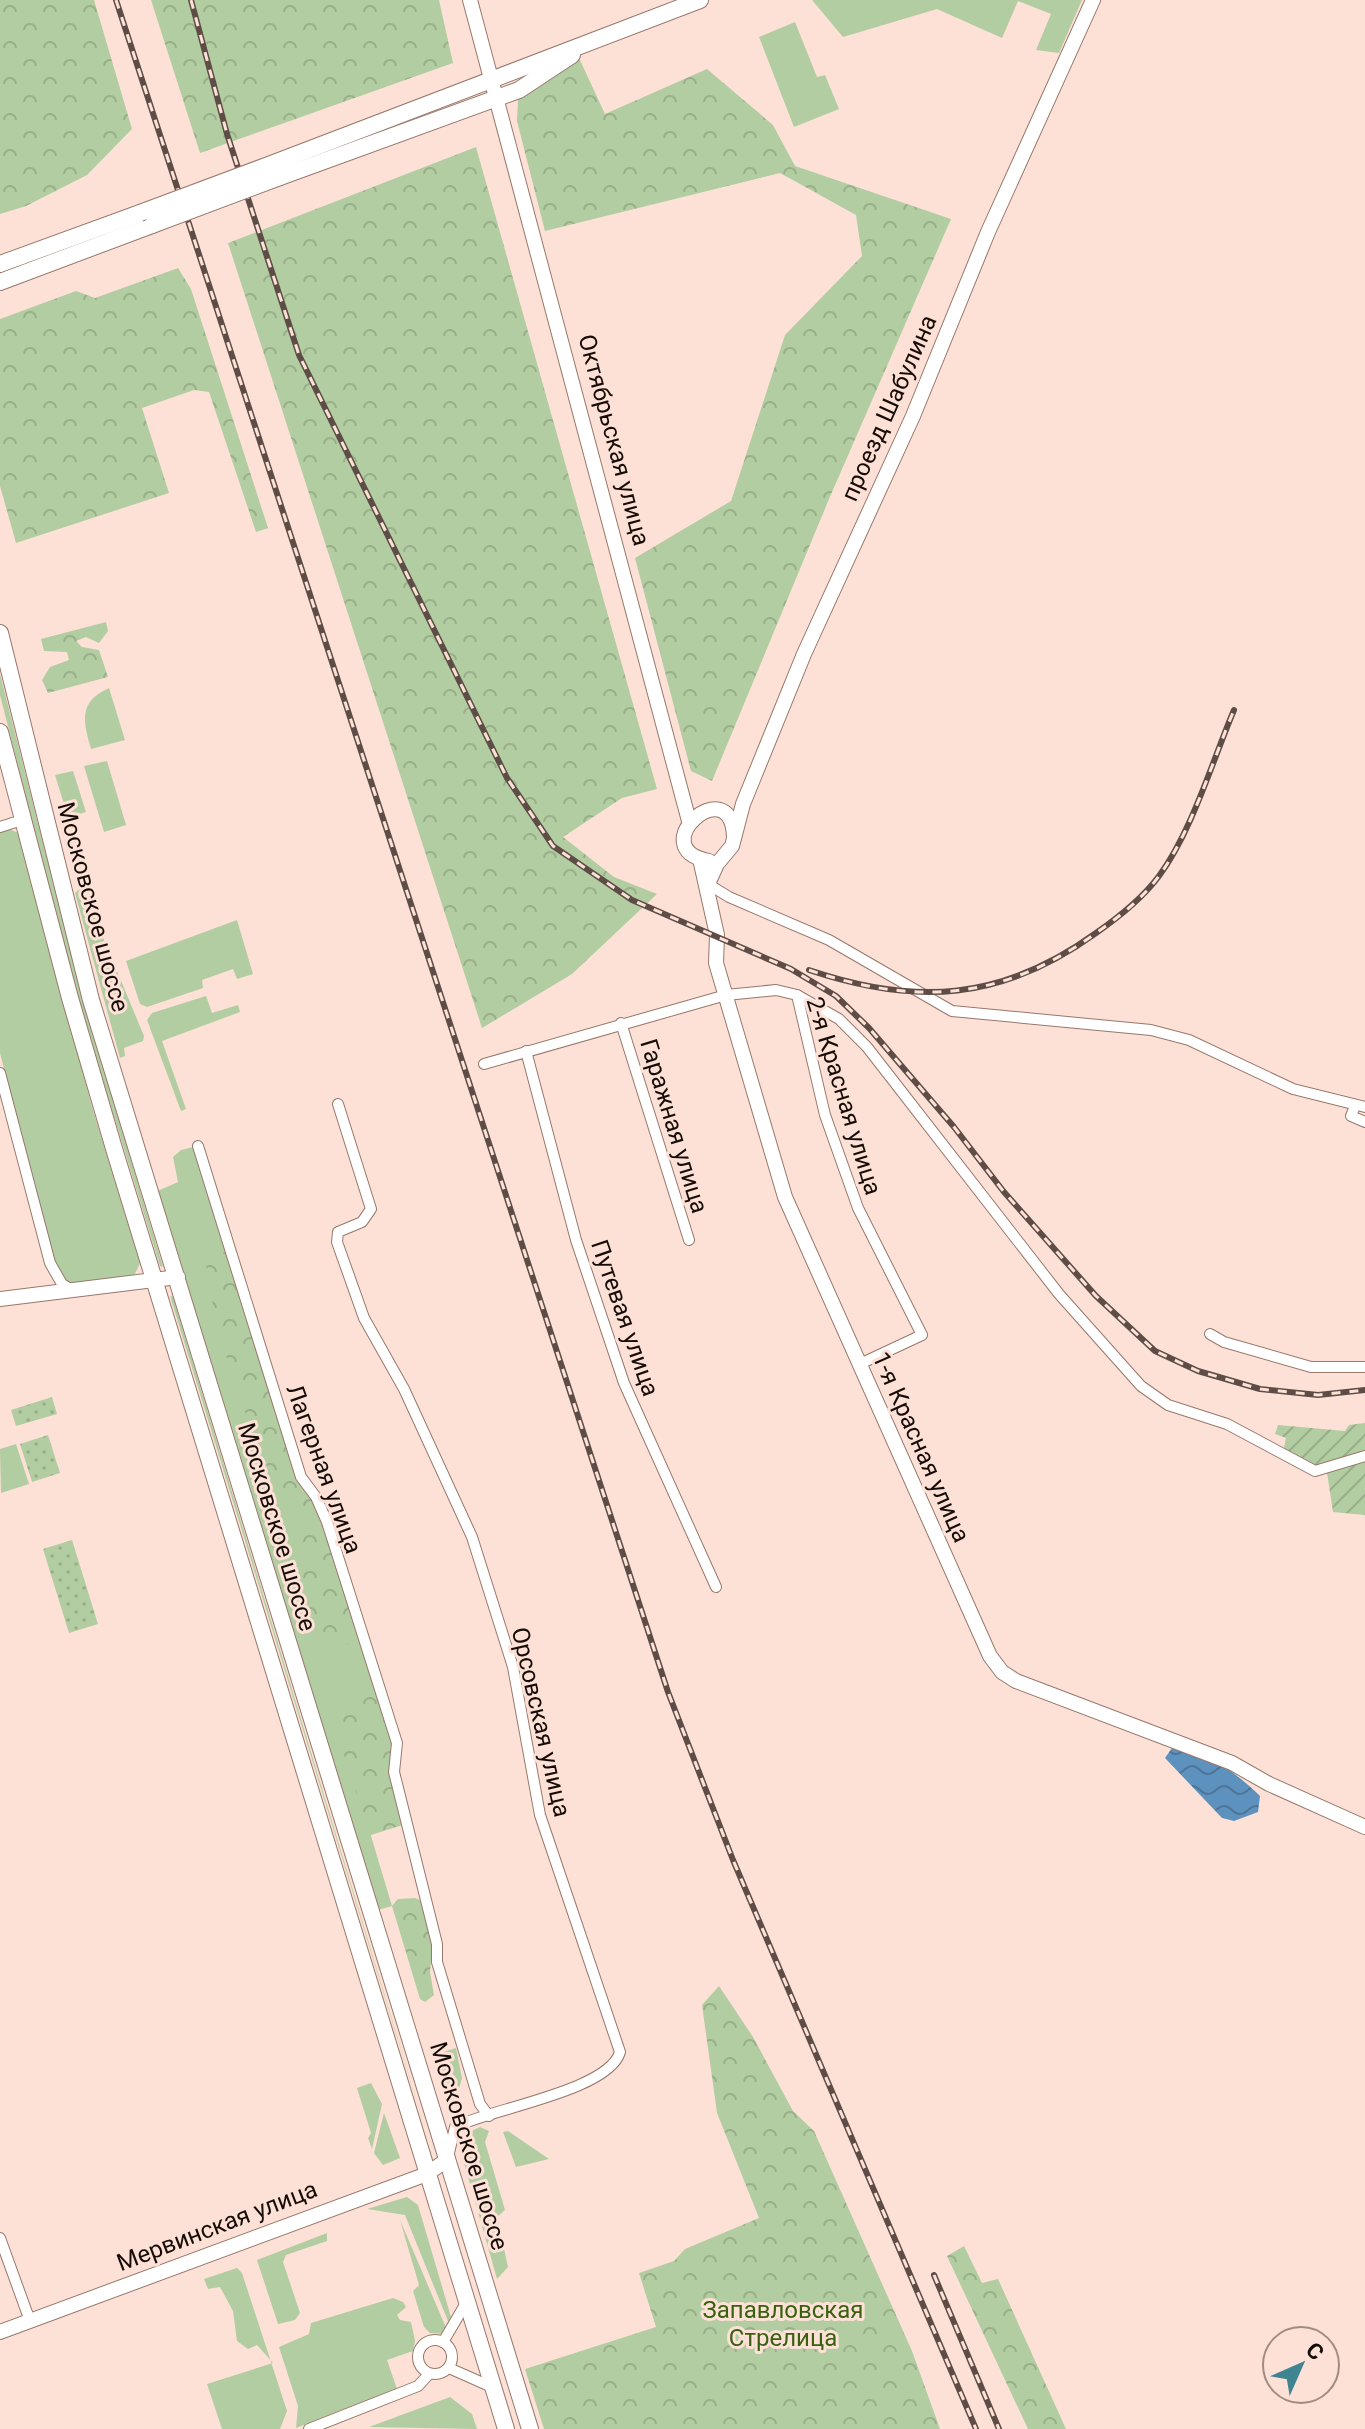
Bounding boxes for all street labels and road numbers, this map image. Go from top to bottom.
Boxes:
street label: проезд Шабулина [835,311,943,505]
street label: Октябрьская улица [572,331,656,549]
street label: Московское шоссе [52,799,134,1015]
street label: 2-я Красная улица [801,994,887,1198]
street label: Гаражная улица [634,1035,714,1217]
street label: Путевая улица [585,1236,665,1400]
street label: 1-я Красная улица [866,1347,976,1547]
street label: Лагерная улица [280,1381,368,1557]
street label: Московское шоссе [232,1420,322,1634]
street label: Орсовская улица [506,1625,576,1819]
street label: Московское шоссе [424,2039,514,2253]
street label: Мервинская улица [113,2175,321,2277]

